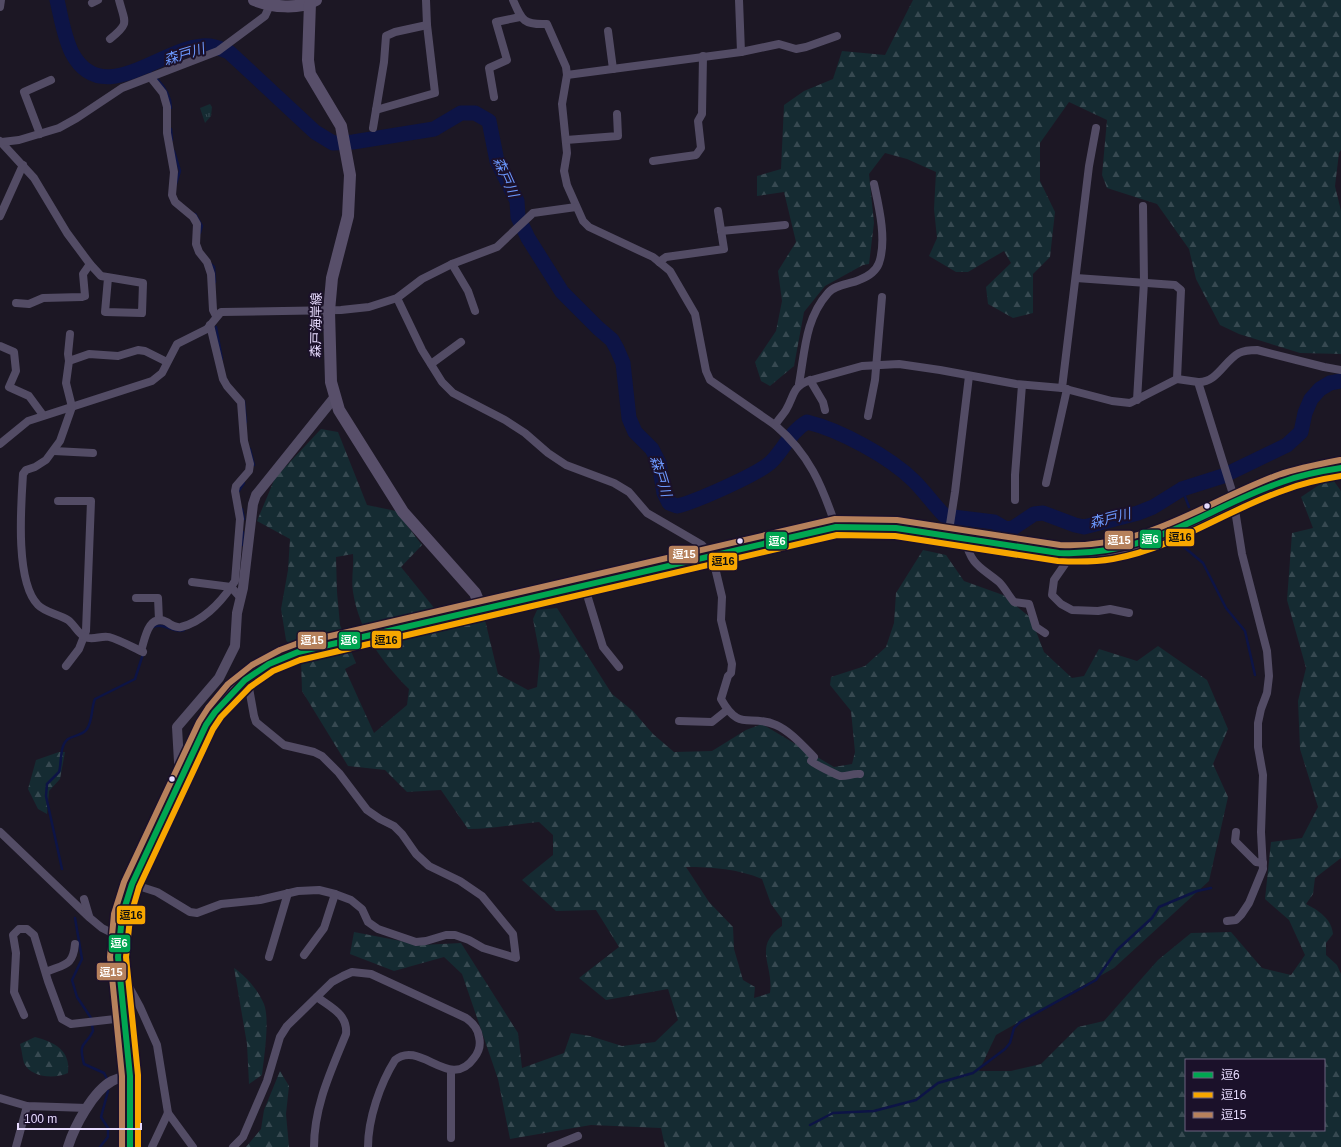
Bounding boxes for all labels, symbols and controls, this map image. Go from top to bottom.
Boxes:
water label: 森戸川 [162,40,208,68]
water label: 森戸川 [490,155,523,201]
street label: 森戸海岸線 [308,292,324,358]
water label: 森戸川 [647,454,675,500]
unlabelled marker [1202,501,1212,511]
water label: 森戸川 [1088,505,1134,531]
line badge: 逗16 [1165,528,1195,547]
line badge: 逗6 [1139,529,1162,549]
line badge: 逗15 [1104,530,1134,550]
line badge: 逗6 [765,531,788,550]
text: 逗16 [1168,531,1192,543]
text: 逗6 [1141,533,1159,545]
text: 逗15 [1107,534,1131,546]
text: 逗6 [768,535,786,547]
unlabelled marker [735,536,745,546]
line badge: 逗15 [668,545,699,564]
text: 逗15 [672,548,696,560]
line badge: 逗16 [708,552,738,571]
text: 逗16 [711,555,735,567]
line badge: 逗16 [371,630,402,649]
line badge: 逗15 [297,631,327,650]
line badge: 逗6 [338,631,361,650]
text: 逗15 [300,634,324,646]
text: 逗6 [340,634,358,646]
text: 逗16 [374,634,398,646]
unlabelled marker [167,774,177,784]
line badge: 逗16 [116,905,146,925]
text: 逗16 [119,909,143,921]
line badge: 逗6 [108,934,131,953]
text: 逗6 [110,937,128,949]
line badge: 逗15 [96,962,127,981]
text: 逗15 [99,966,123,978]
legend [1185,1059,1325,1131]
text: 逗6 [1221,1068,1240,1082]
text: 逗16 [1221,1088,1247,1102]
scale bar [18,1105,141,1131]
text: 逗15 [1221,1108,1247,1122]
text: 100 m [24,1112,57,1126]

